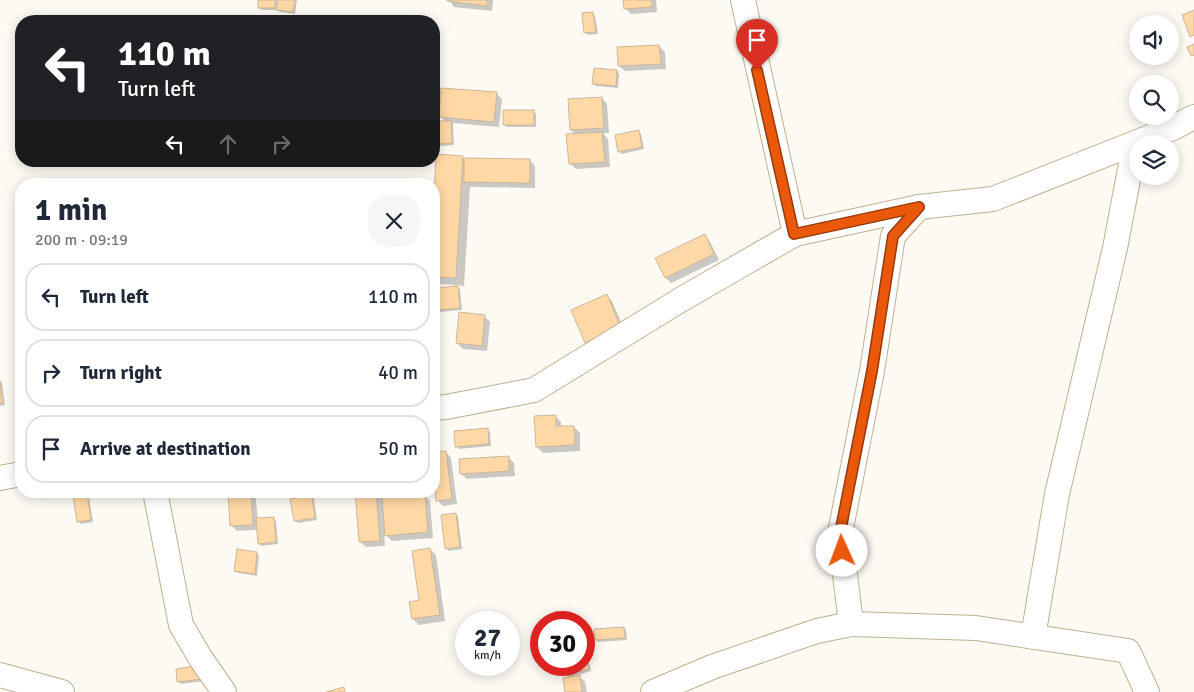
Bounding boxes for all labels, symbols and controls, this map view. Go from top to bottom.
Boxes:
map controls [1129,15,1179,185]
button: sound [1129,15,1179,65]
pin [736,19,778,70]
icon: arrive [743,26,771,54]
text: 110 m [118,32,211,75]
icon: left [35,35,100,100]
text: Turn left [118,75,196,102]
button: search [1129,75,1179,125]
icon: left [161,130,189,158]
icon: ahead [214,130,242,158]
icon: right [267,130,295,158]
button: layers [1129,135,1179,185]
text: 1 min [35,192,107,229]
button: close [368,195,420,247]
text: 200 m · 09:19 [35,230,128,250]
icon: left [37,283,65,311]
text: Turn left [80,285,149,309]
text: 110 m [368,285,418,309]
icon: right [37,359,65,387]
text: Turn right [80,361,162,385]
text: 40 m [378,361,418,385]
icon: arrive [37,435,65,463]
text: Arrive at destination [80,437,251,461]
text: 50 m [378,437,418,461]
position arrow [815,524,867,576]
speed limit sign: 30 [530,611,595,676]
text: 27 [474,622,501,653]
text: km/h [474,648,501,663]

